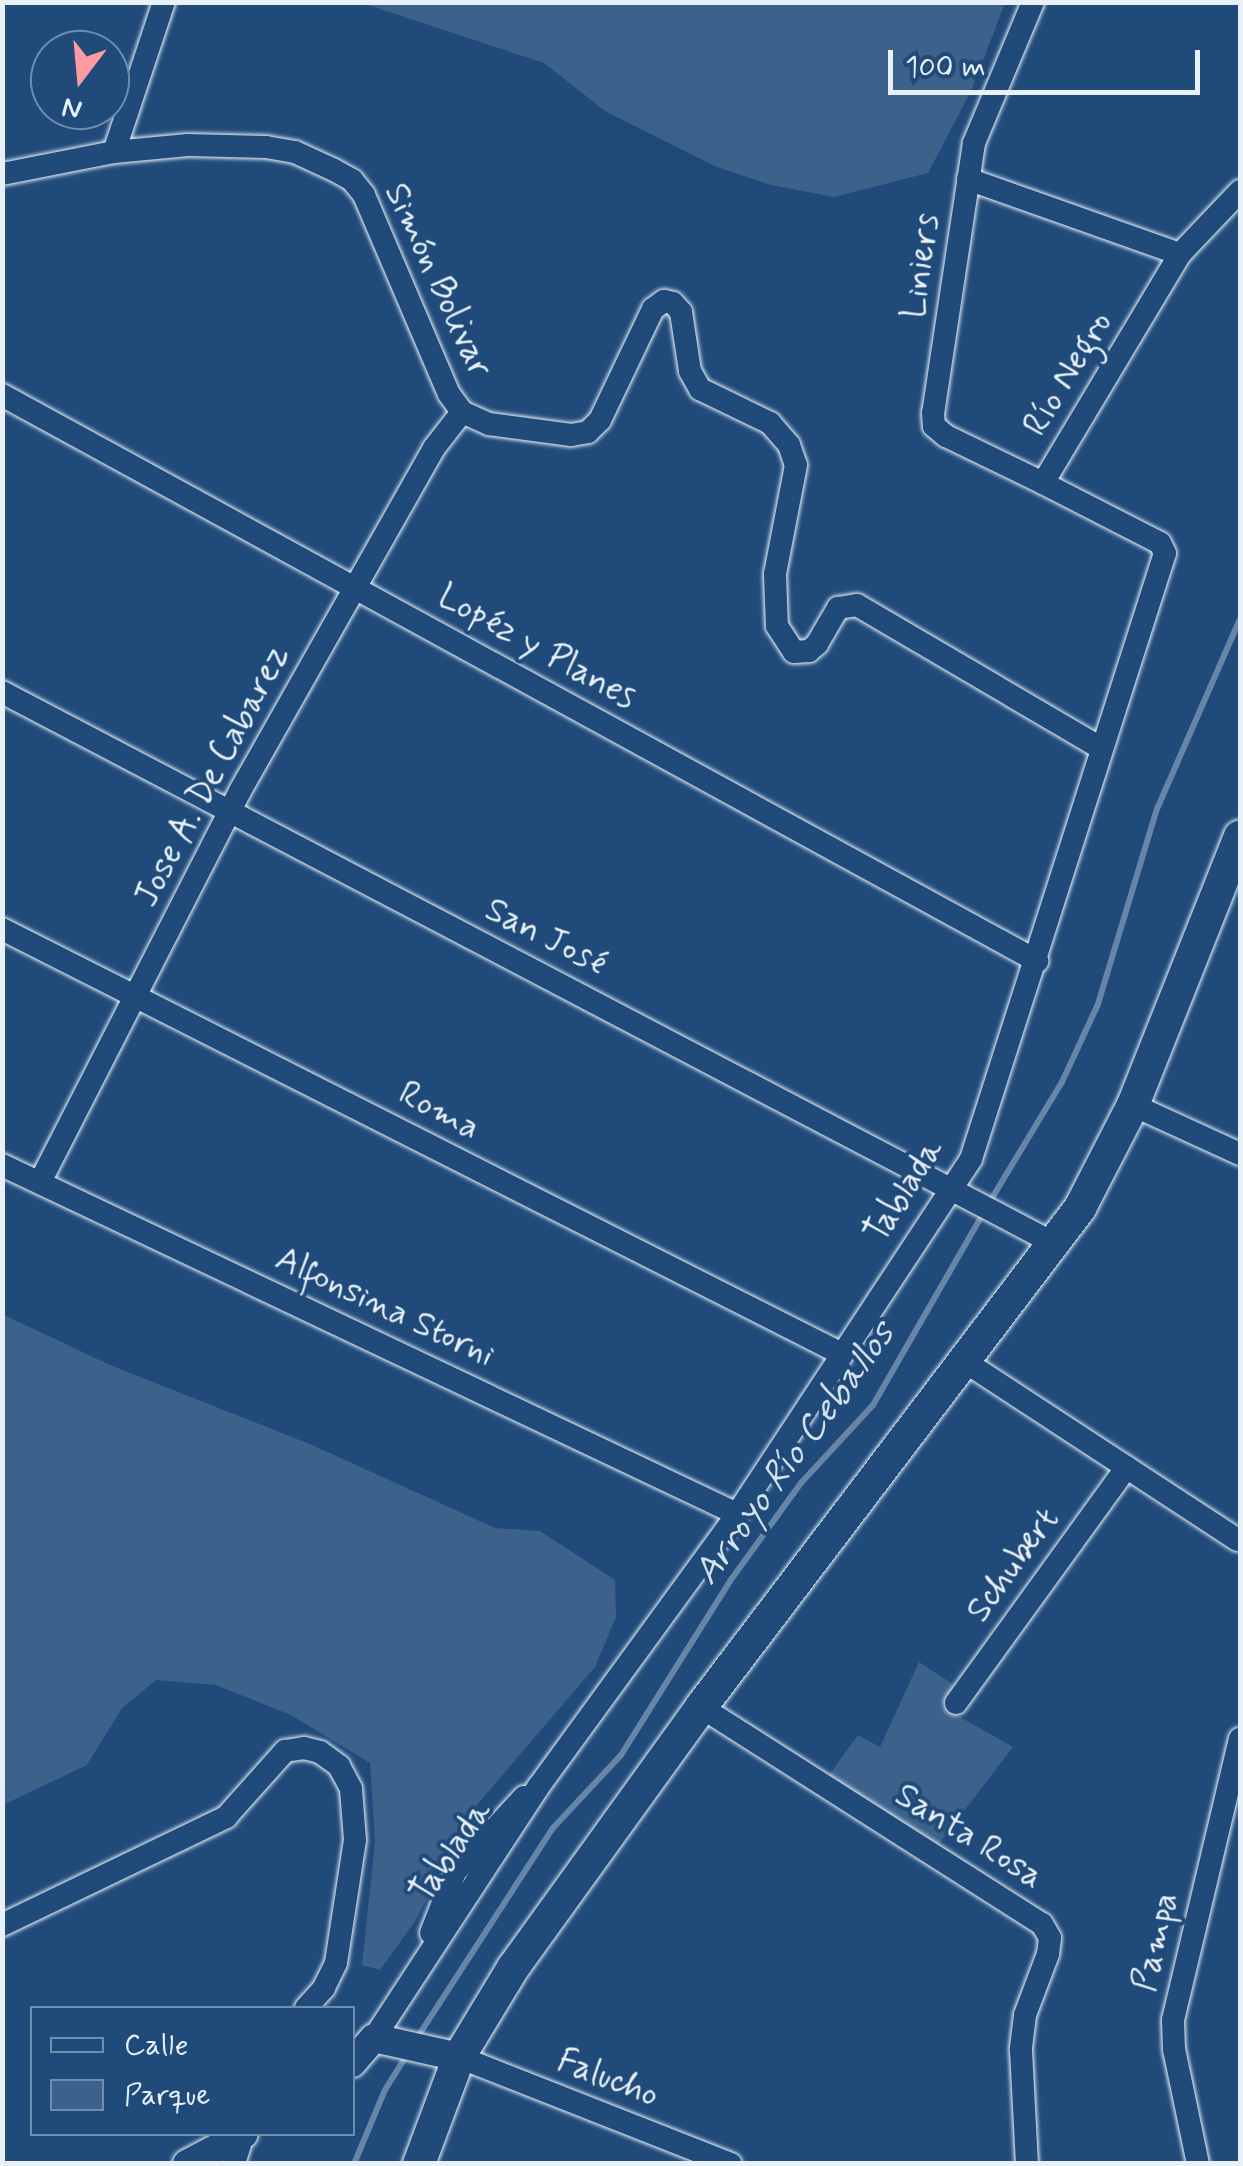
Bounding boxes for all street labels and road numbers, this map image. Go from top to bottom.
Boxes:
street label: Simón Bolivar [375,176,501,384]
street label: Liniers [893,211,949,321]
street label: Río Negro [1014,304,1122,444]
street label: Lopéz y Planes [428,574,646,720]
street label: Jose A. De Cabarez [125,637,299,915]
street label: San José [478,888,614,986]
street label: Roma [391,1072,487,1150]
street label: Tablada [856,1131,952,1251]
street label: Alfonsina Storni [268,1237,502,1377]
street label: Schubert [957,1500,1069,1630]
street label: Santa Rosa [887,1774,1051,1898]
street label: Tablada [401,1793,501,1911]
street label: Pampa [1123,1888,1189,1996]
street label: Falucho [551,2040,665,2116]

